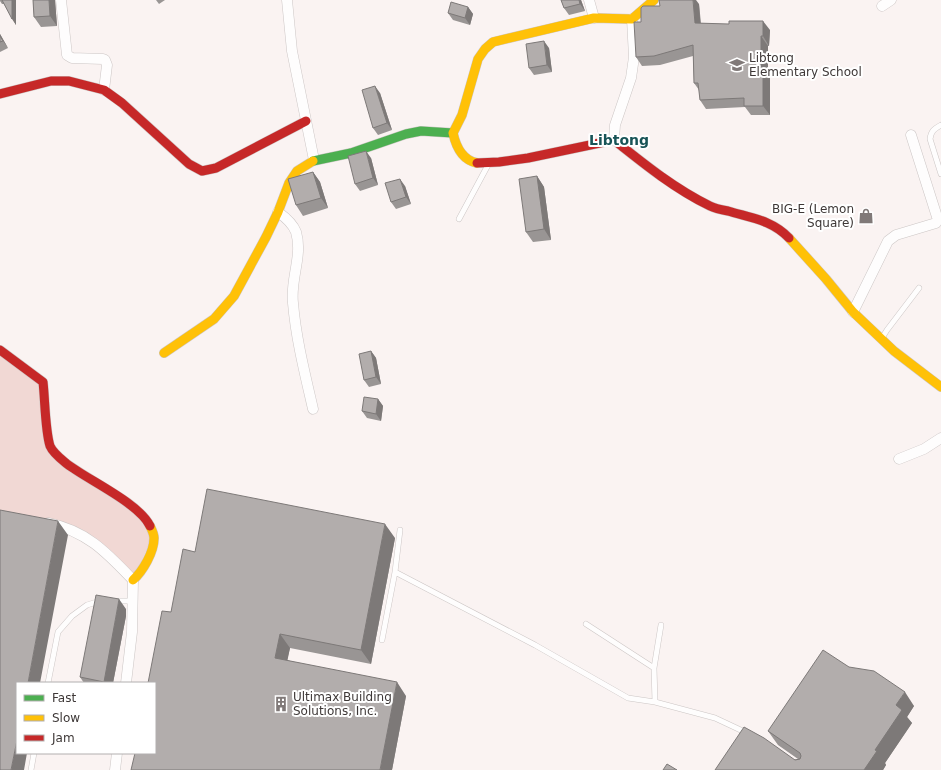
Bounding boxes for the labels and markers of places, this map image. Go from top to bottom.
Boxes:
place label: Libtong Elementary School [749,51,862,79]
school or university icon: Libtong Elementary School [728,56,746,74]
place label: BIG-E (Lemon Square) [772,202,854,230]
shop icon: BIG-E (Lemon Square) [857,207,875,225]
place label: Ultimax Building Solutions, Inc. [293,690,392,718]
building icon: Ultimax Building Solutions, Inc. [272,695,290,713]

